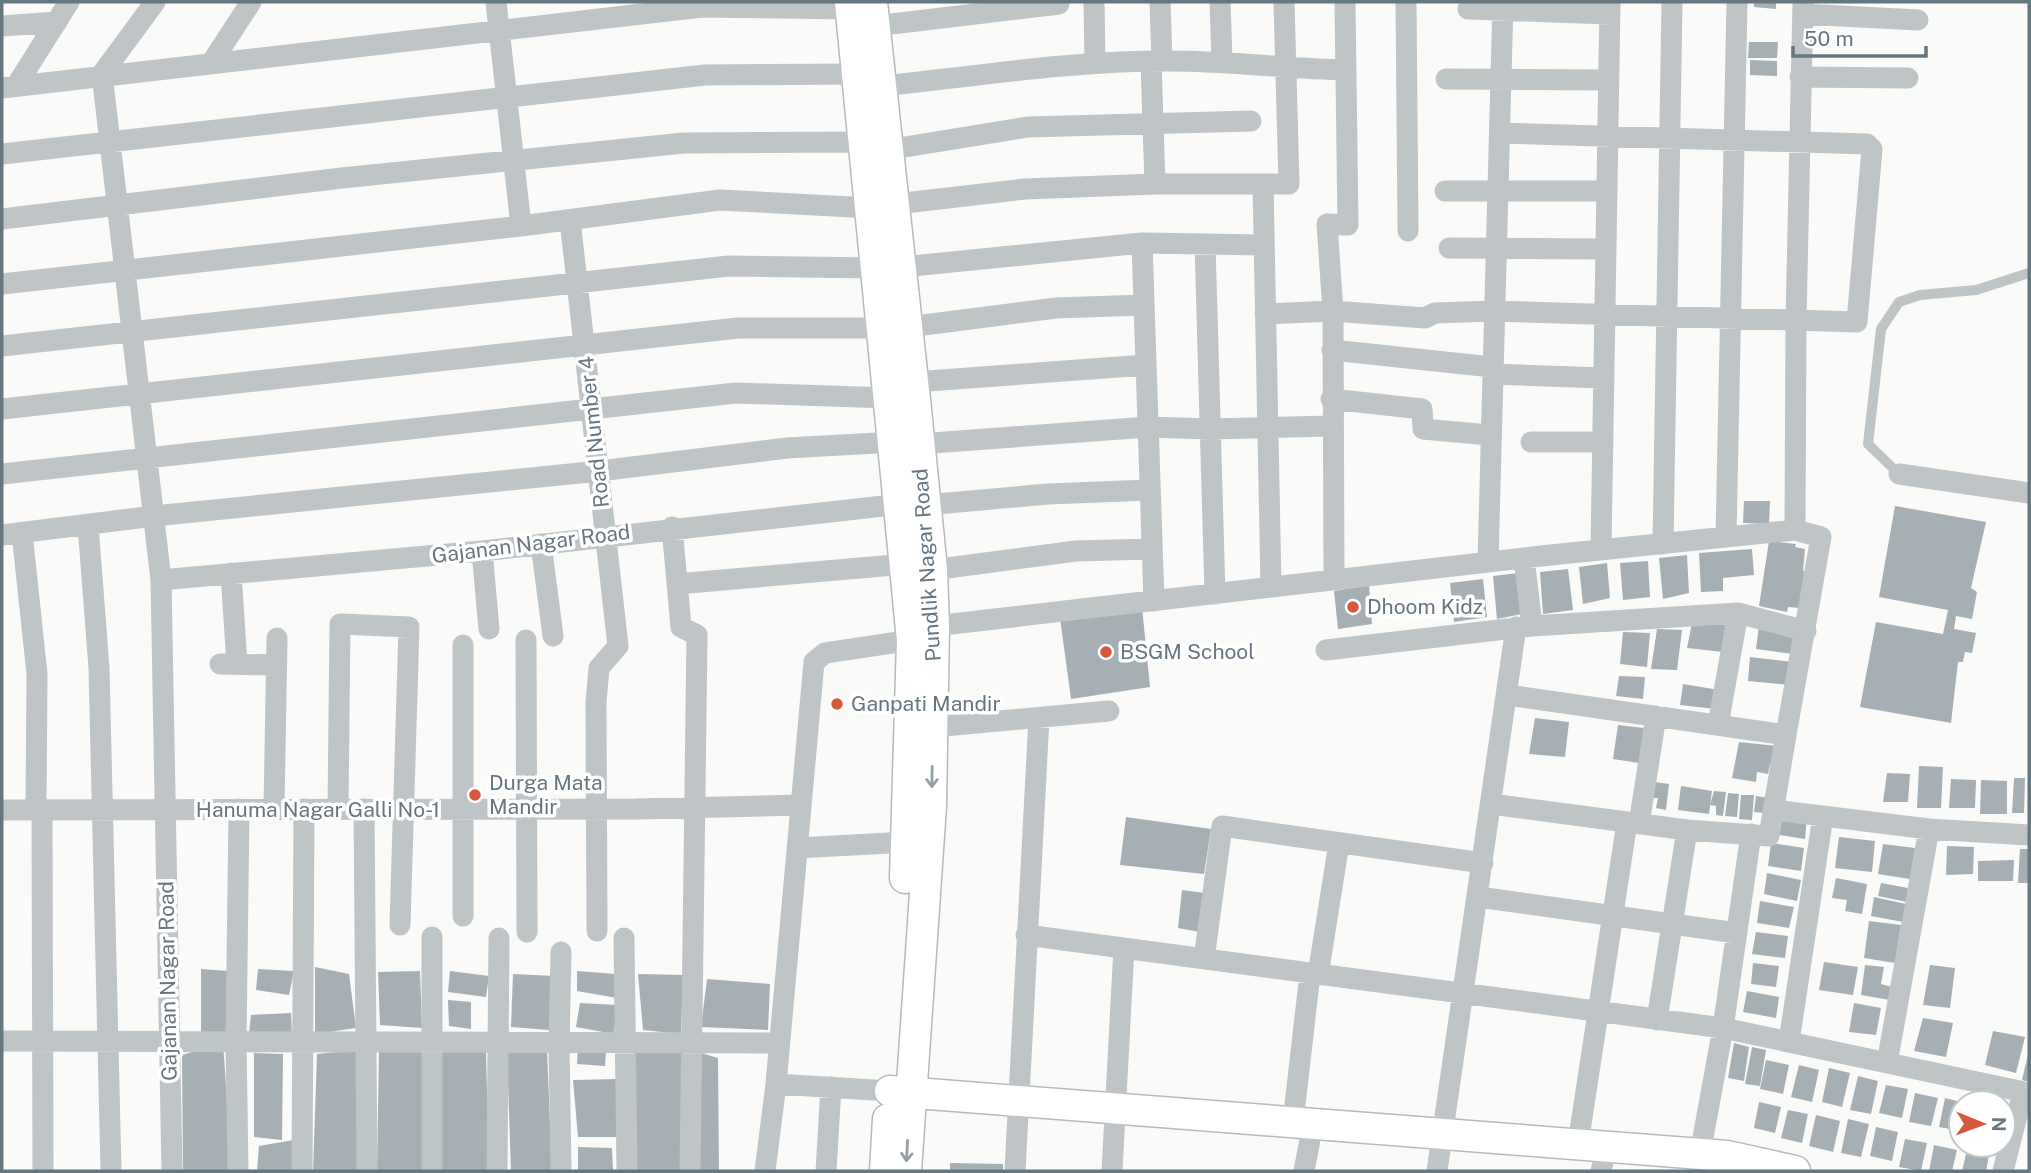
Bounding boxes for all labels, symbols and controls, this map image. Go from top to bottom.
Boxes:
scale bar [1793,14,1926,58]
text: 50 m [1804,26,1854,51]
street label: Road Number 4 [573,355,614,509]
street label: Pundlik Nagar Road [907,468,946,663]
street label: Gajanan Nagar Road [430,519,632,568]
place label: Dhoom Kidz [1367,594,1483,619]
marker: Dhoom Kidz [1345,599,1361,615]
place label: BSGM School [1120,639,1255,664]
marker: BSGM School [1098,644,1114,660]
place label: Ganpati Mandir [851,691,1001,716]
marker: Ganpati Mandir [829,696,845,712]
one-way arrow [925,765,938,788]
place label: Durga Mata Mandir [489,770,603,819]
marker: Durga Mata Mandir [467,787,483,803]
street label: Hanuma Nagar Galli No-1 [196,797,440,822]
street label: Gajanan Nagar Road [153,881,182,1081]
north arrow [1947,1089,2017,1159]
text: N [1988,1117,2010,1132]
one-way arrow [900,1139,913,1162]

